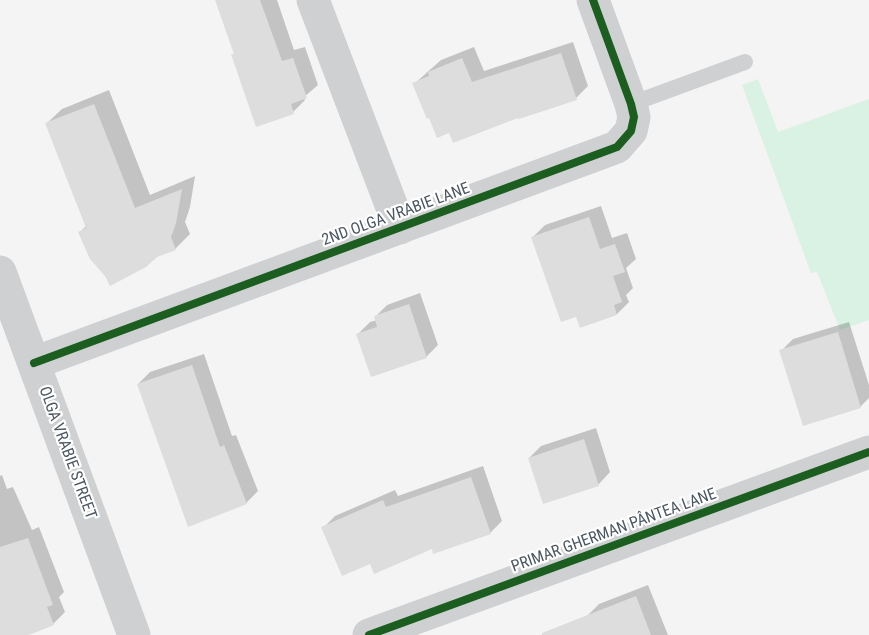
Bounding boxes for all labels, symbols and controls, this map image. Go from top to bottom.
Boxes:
street label: 2ND OLGA VRABIE LANE [320,179,472,251]
street label: OLGA VRABIE STREET [34,384,100,522]
street label: PRIMAR GHERMAN PÂNTEA LANE [509,485,719,577]

